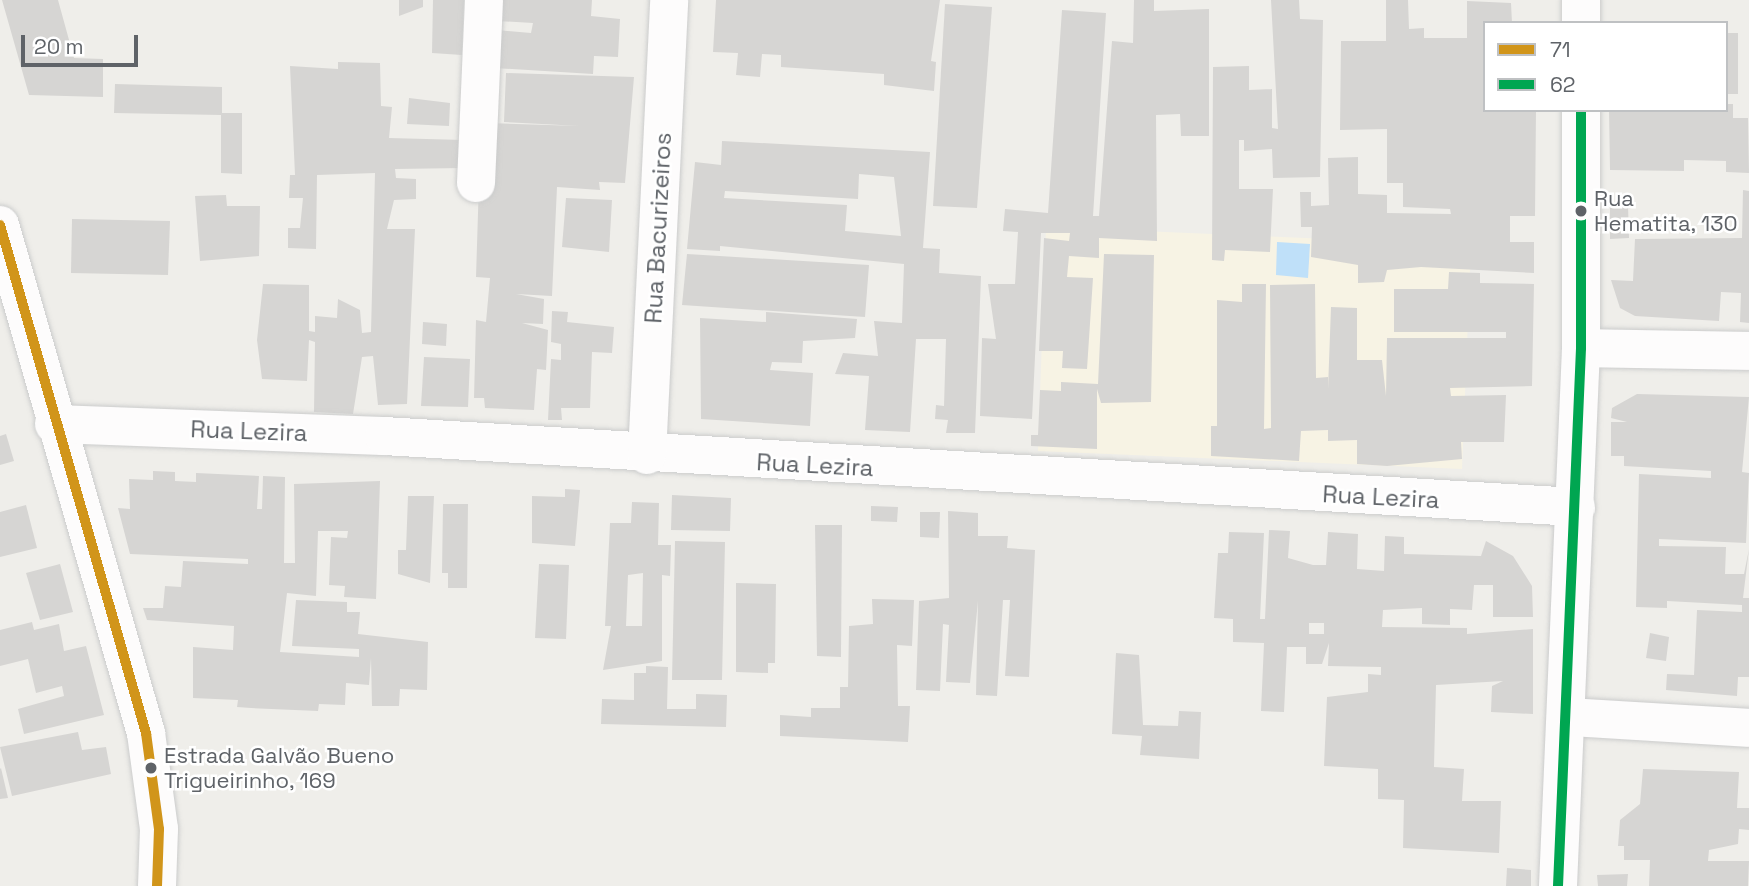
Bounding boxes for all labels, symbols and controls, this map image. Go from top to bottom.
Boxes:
scale bar [24,21,142,65]
legend [1483,21,1728,112]
text: 20 m [34,33,84,60]
text: 71 [1550,36,1570,63]
text: 62 [1550,71,1575,98]
street label: Rua Bacurizeiros [639,132,677,324]
place label: Rua Hematita, 130 [1594,185,1738,236]
marker: Rua Hematita, 130 [1574,204,1588,218]
street label: Rua Lezira [190,415,308,447]
street label: Rua Lezira [756,448,874,482]
street label: Rua Lezira [1322,480,1440,514]
place label: Estrada Galvão Bueno Trigueirinho, 169 [164,742,394,794]
marker: Estrada Galvão Bueno Trigueirinho, 169 [144,761,158,775]

